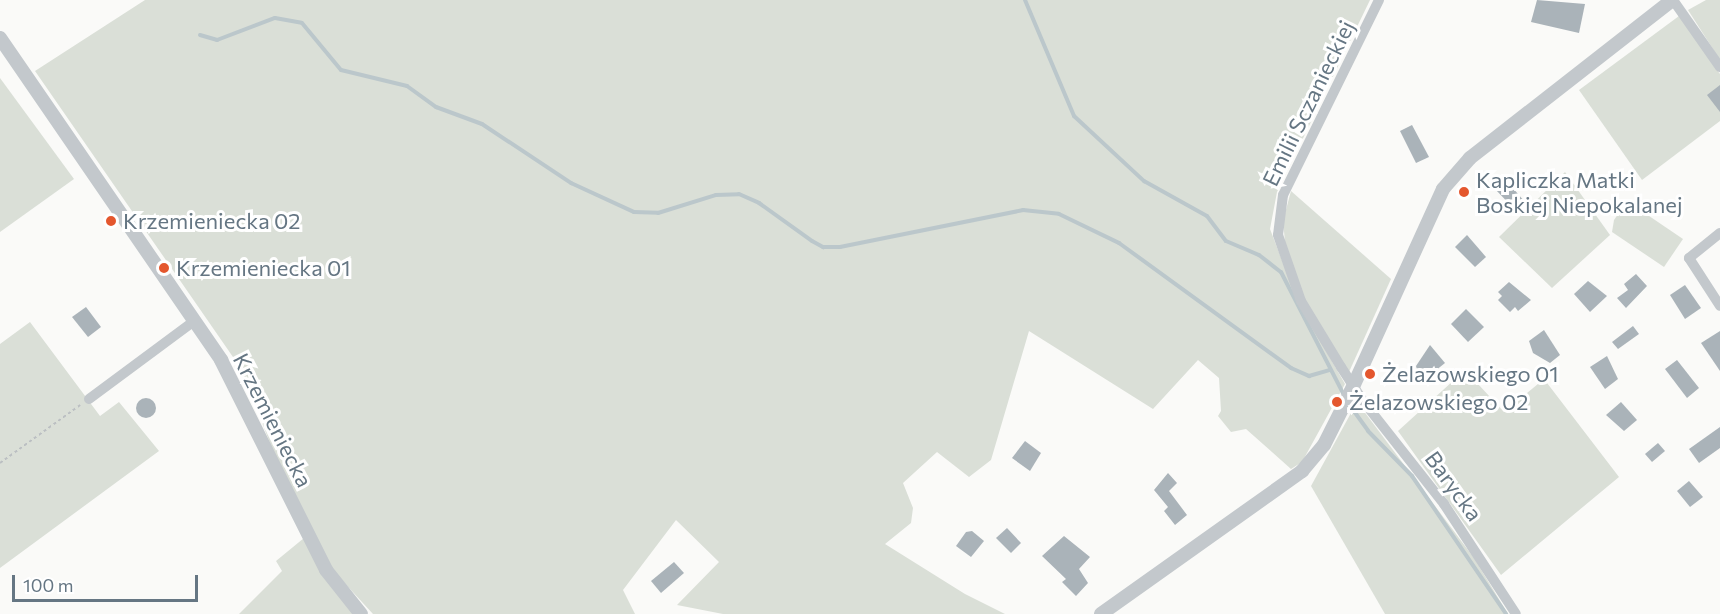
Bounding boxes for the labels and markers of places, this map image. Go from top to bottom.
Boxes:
place label: Kapliczka Matki Boskiej Niepokalanej [1476,166,1682,218]
marker: Kapliczka Matki Boskiej Niepokalanej [1457,185,1471,199]
place label: Krzemieniecka 02 [123,208,300,234]
marker: Krzemieniecka 02 [104,214,118,228]
place label: Krzemieniecka 01 [176,255,351,281]
marker: Krzemieniecka 01 [157,261,171,275]
place label: Żelazowskiego 01 [1382,361,1559,387]
marker: Żelazowskiego 01 [1363,367,1377,381]
place label: Żelazowskiego 02 [1349,389,1528,415]
marker: Żelazowskiego 02 [1330,395,1344,409]

